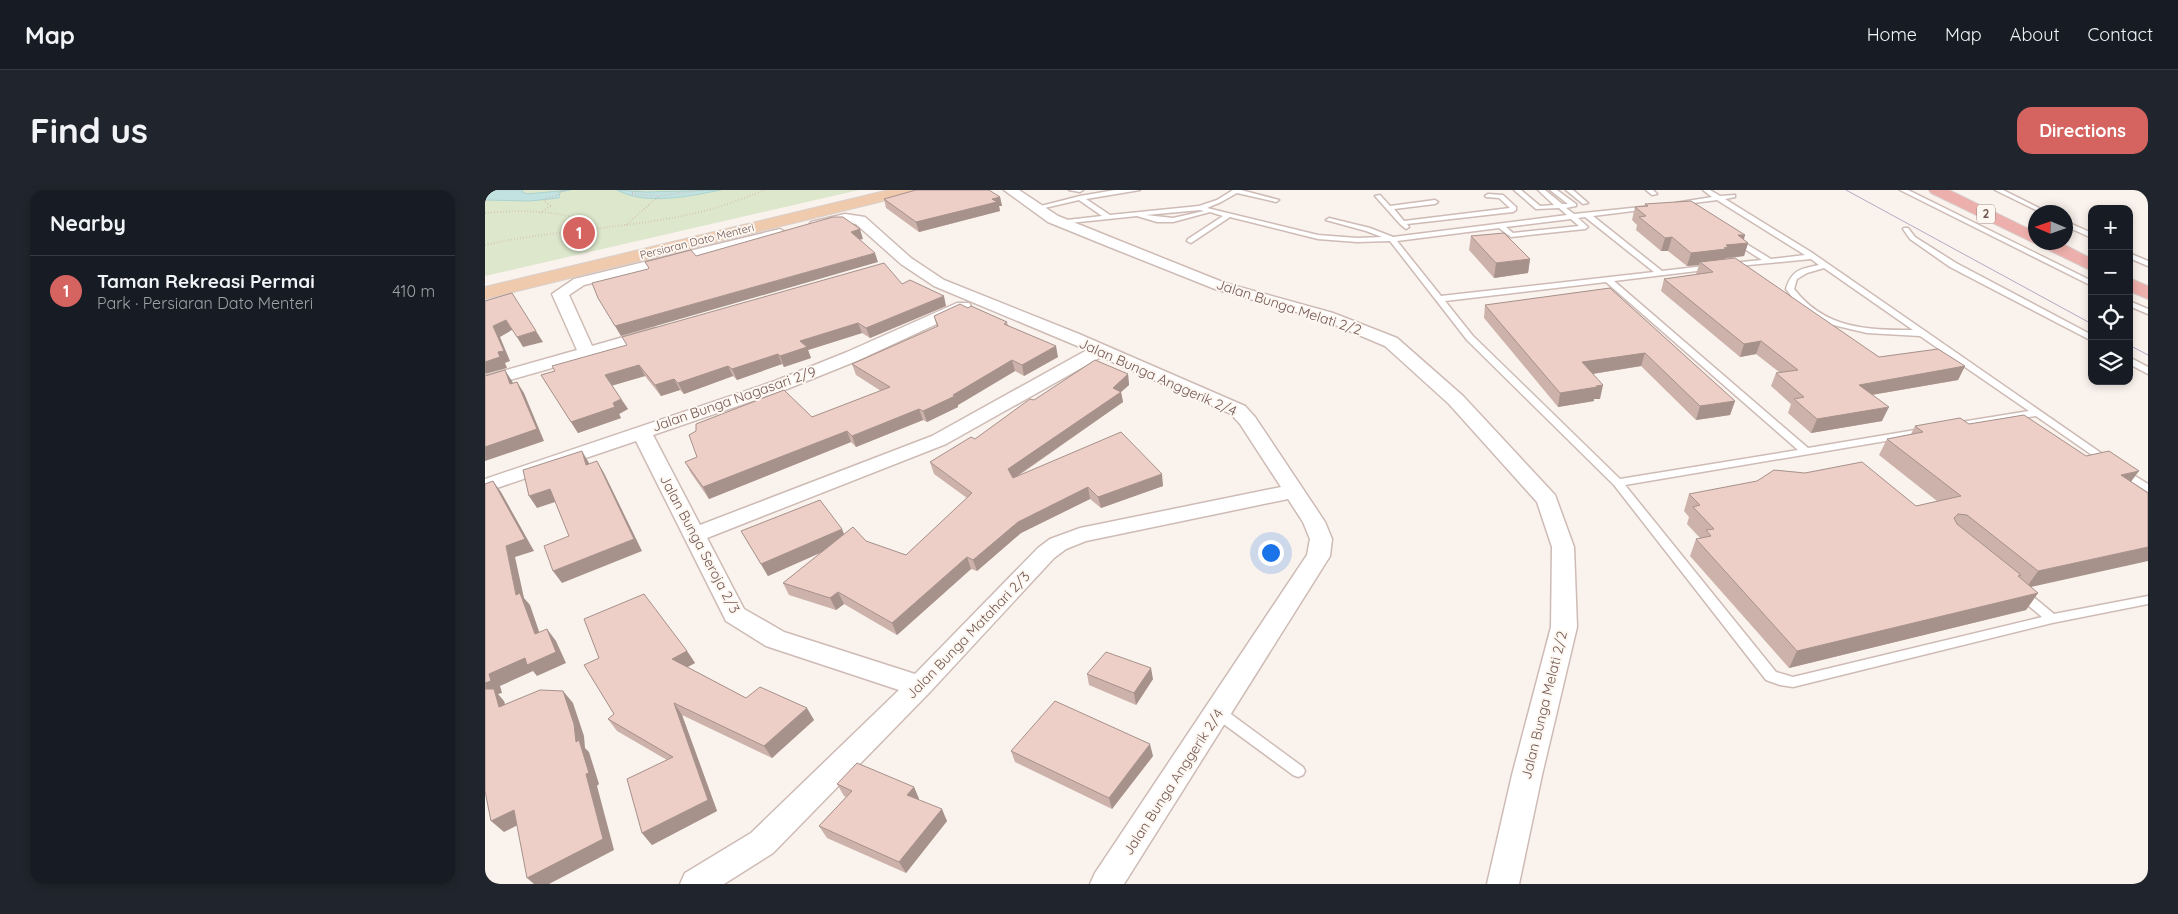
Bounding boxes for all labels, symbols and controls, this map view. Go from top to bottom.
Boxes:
text: Map [25,20,75,50]
text: Home [1867,23,1917,46]
text: Map [1945,23,1982,46]
text: About [2010,23,2060,46]
text: Contact [2088,23,2153,46]
button: Directions [2017,107,2148,154]
text: Find us [30,108,148,152]
road number: 2 [1977,204,1995,224]
north arrow [2028,205,2073,250]
map controls [2088,205,2133,385]
button: + [2088,205,2133,250]
text: Nearby [50,210,126,236]
pin: 1 [563,214,595,252]
street label: Persiaran Dato Menteri [638,220,756,262]
button: − [2088,250,2133,295]
text: Taman Rekreasi Permai [97,269,315,293]
street label: Jalan Bunga Melati 2/2 [1214,275,1364,339]
text: 1 [63,281,69,301]
text: 410 m [392,281,435,301]
text: Park · Persiaran Dato Menteri [97,293,313,313]
button: locate [2088,295,2133,340]
street label: Jalan Bunga Anggerik 2/4 [1076,334,1240,420]
button: layers [2088,340,2133,385]
street label: Jalan Bunga Nagasari 2/9 [650,362,819,436]
street label: Jalan Bunga Seroja 2/3 [656,472,744,616]
your location [1258,540,1284,566]
street label: Jalan Bunga Matahari 2/3 [902,567,1034,703]
street label: Jalan Bunga Melati 2/2 [1517,629,1571,781]
street label: Jalan Bunga Anggerik 2/4 [1119,706,1227,858]

